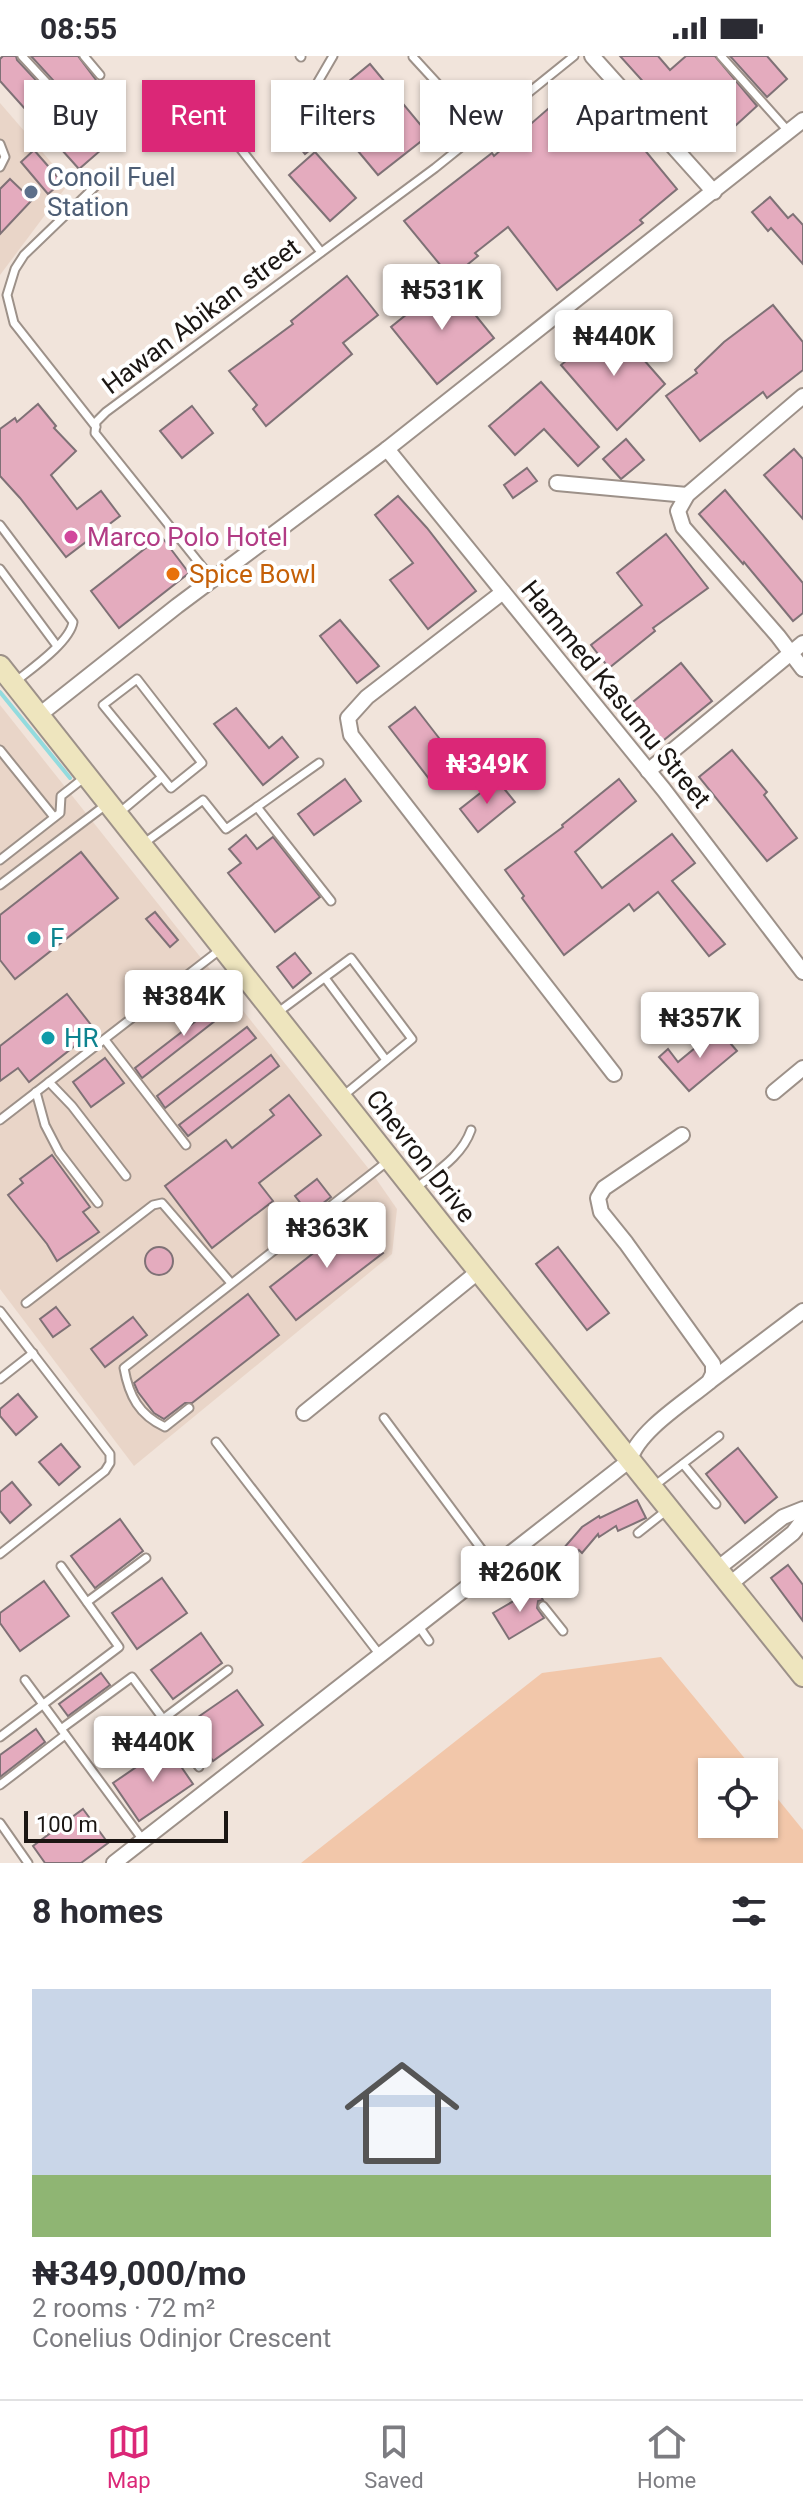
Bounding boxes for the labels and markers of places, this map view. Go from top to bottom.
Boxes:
place label: Conoil Fuel Station [47,162,176,222]
marker: Conoil Fuel Station [22,183,40,201]
pin: ₦531K [386,264,498,332]
pin: ₦440K [558,310,670,378]
place label: Marco Polo Hotel [87,522,288,552]
marker: Marco Polo Hotel [62,528,80,546]
place label: Spice Bowl [189,559,316,589]
marker: Spice Bowl [164,565,182,583]
pin: ₦349K [431,738,543,806]
place label: F [50,923,64,953]
marker: F [25,929,43,947]
pin: ₦384K [128,970,240,1038]
pin: ₦357K [644,992,756,1060]
place label: HR [64,1023,99,1053]
marker: HR [39,1029,57,1047]
pin: ₦363K [271,1202,383,1270]
pin: ₦260K [464,1546,576,1614]
pin: ₦440K [97,1716,209,1784]

